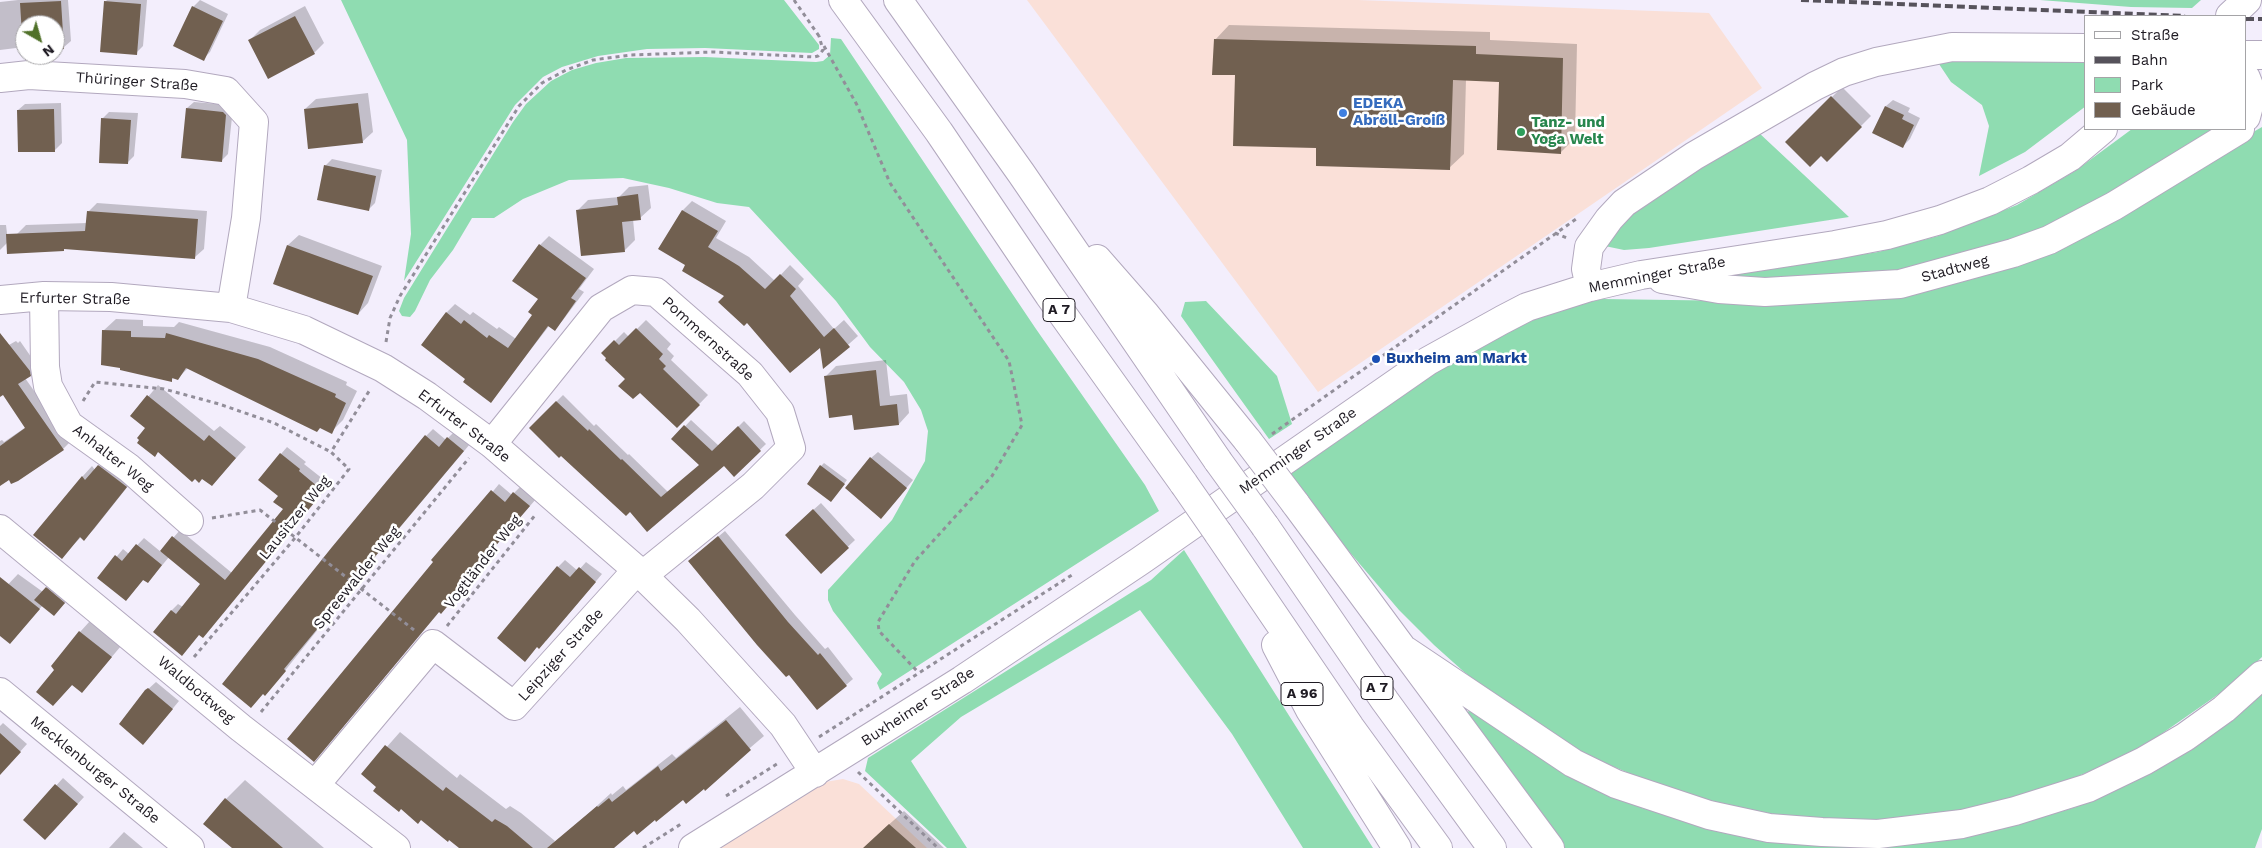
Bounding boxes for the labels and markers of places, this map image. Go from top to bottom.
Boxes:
place label: EDEKA Abröll-Groiß [1353,95,1445,130]
marker: EDEKA Abröll-Groiß [1337,107,1349,119]
place label: Tanz- und Yoga Welt [1531,114,1605,149]
marker: Tanz- und Yoga Welt [1515,126,1527,138]
place label: Buxheim am Markt [1386,350,1527,368]
marker: Buxheim am Markt [1370,353,1382,365]

